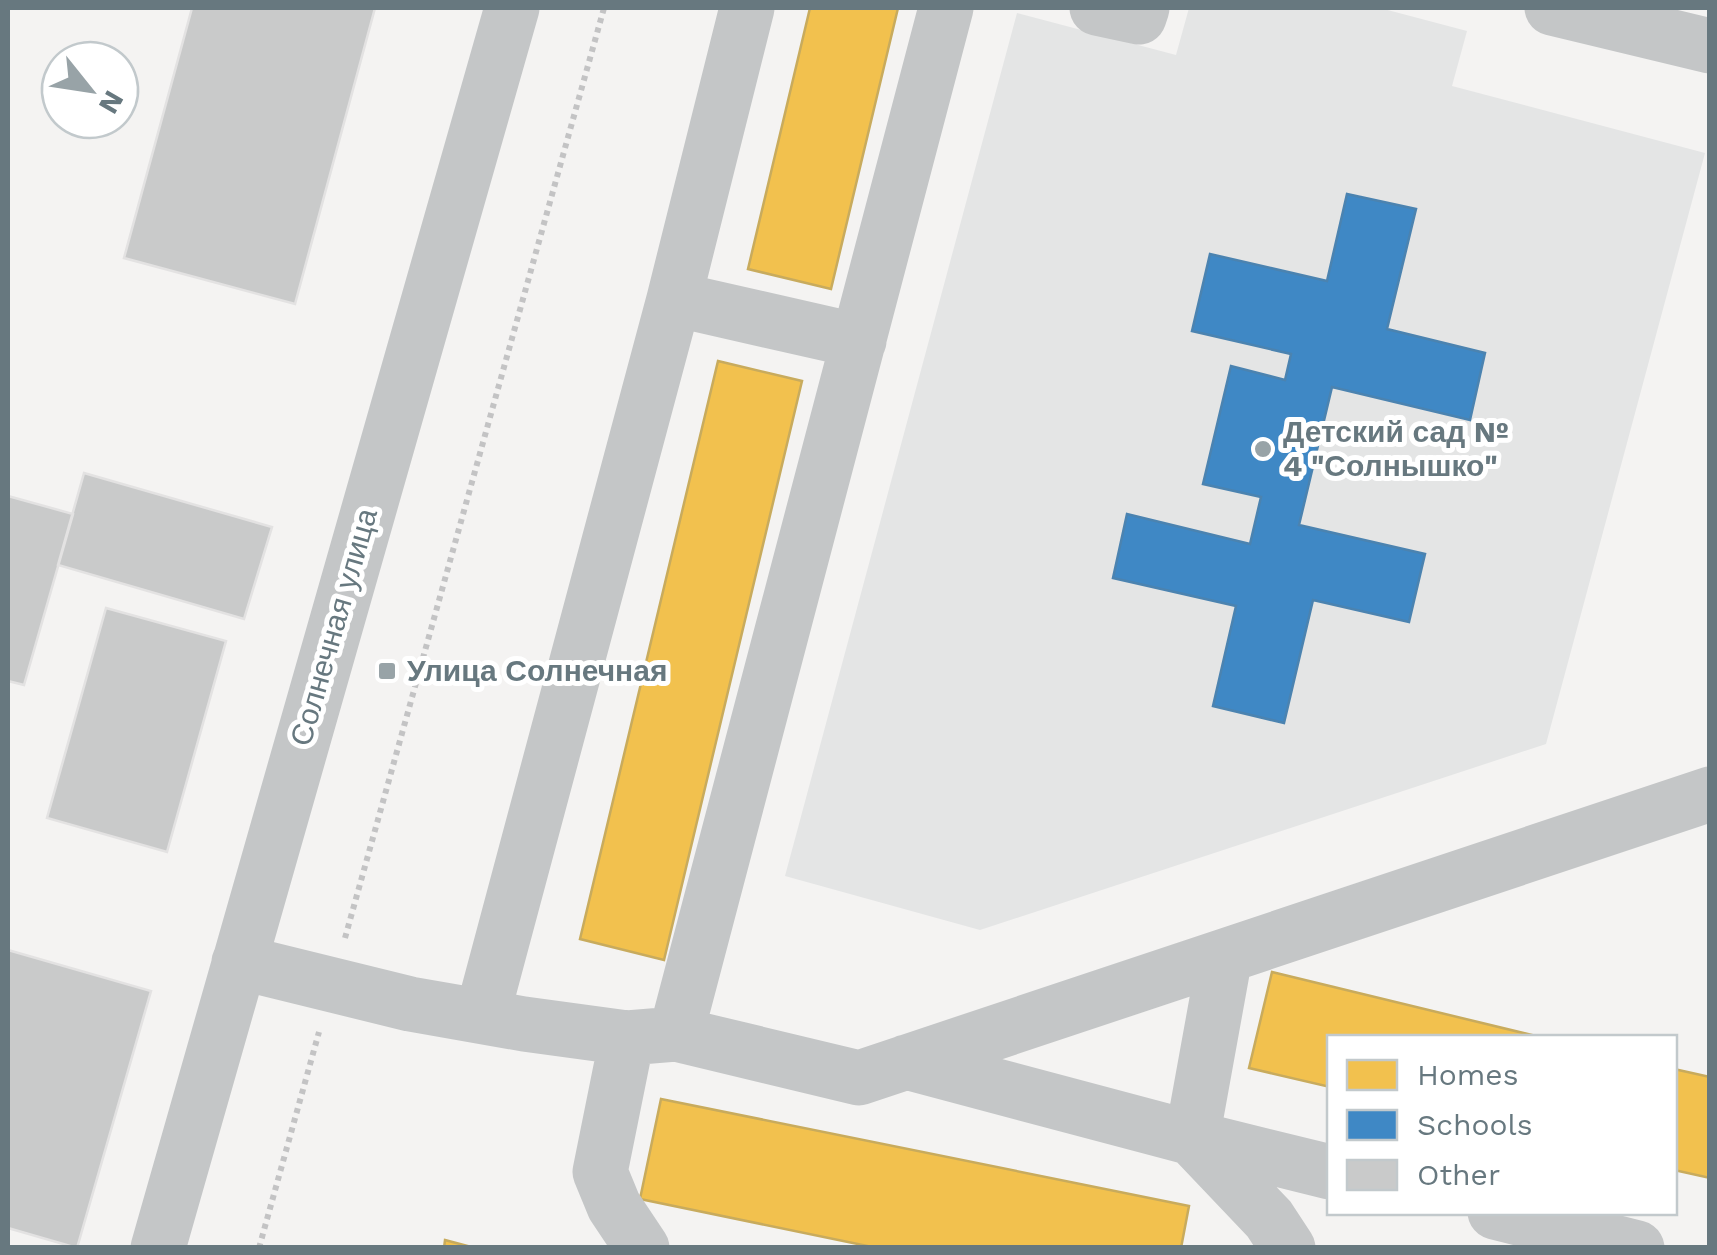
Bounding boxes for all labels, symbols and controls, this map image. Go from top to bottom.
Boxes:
north arrow [40,40,140,140]
text: N [92,85,131,119]
place label: Детский сад № 4 "Солнышко" [1283,414,1509,483]
marker: Детский сад № 4 "Солнышко" [1252,438,1274,460]
street label: Солнечная улица [283,504,384,750]
place label: Улица Солнечная [407,653,667,688]
marker: Улица Солнечная [376,660,398,682]
legend [1327,1035,1677,1215]
text: Homes [1417,1057,1519,1092]
text: Schools [1417,1107,1533,1142]
text: Other [1417,1157,1500,1192]

